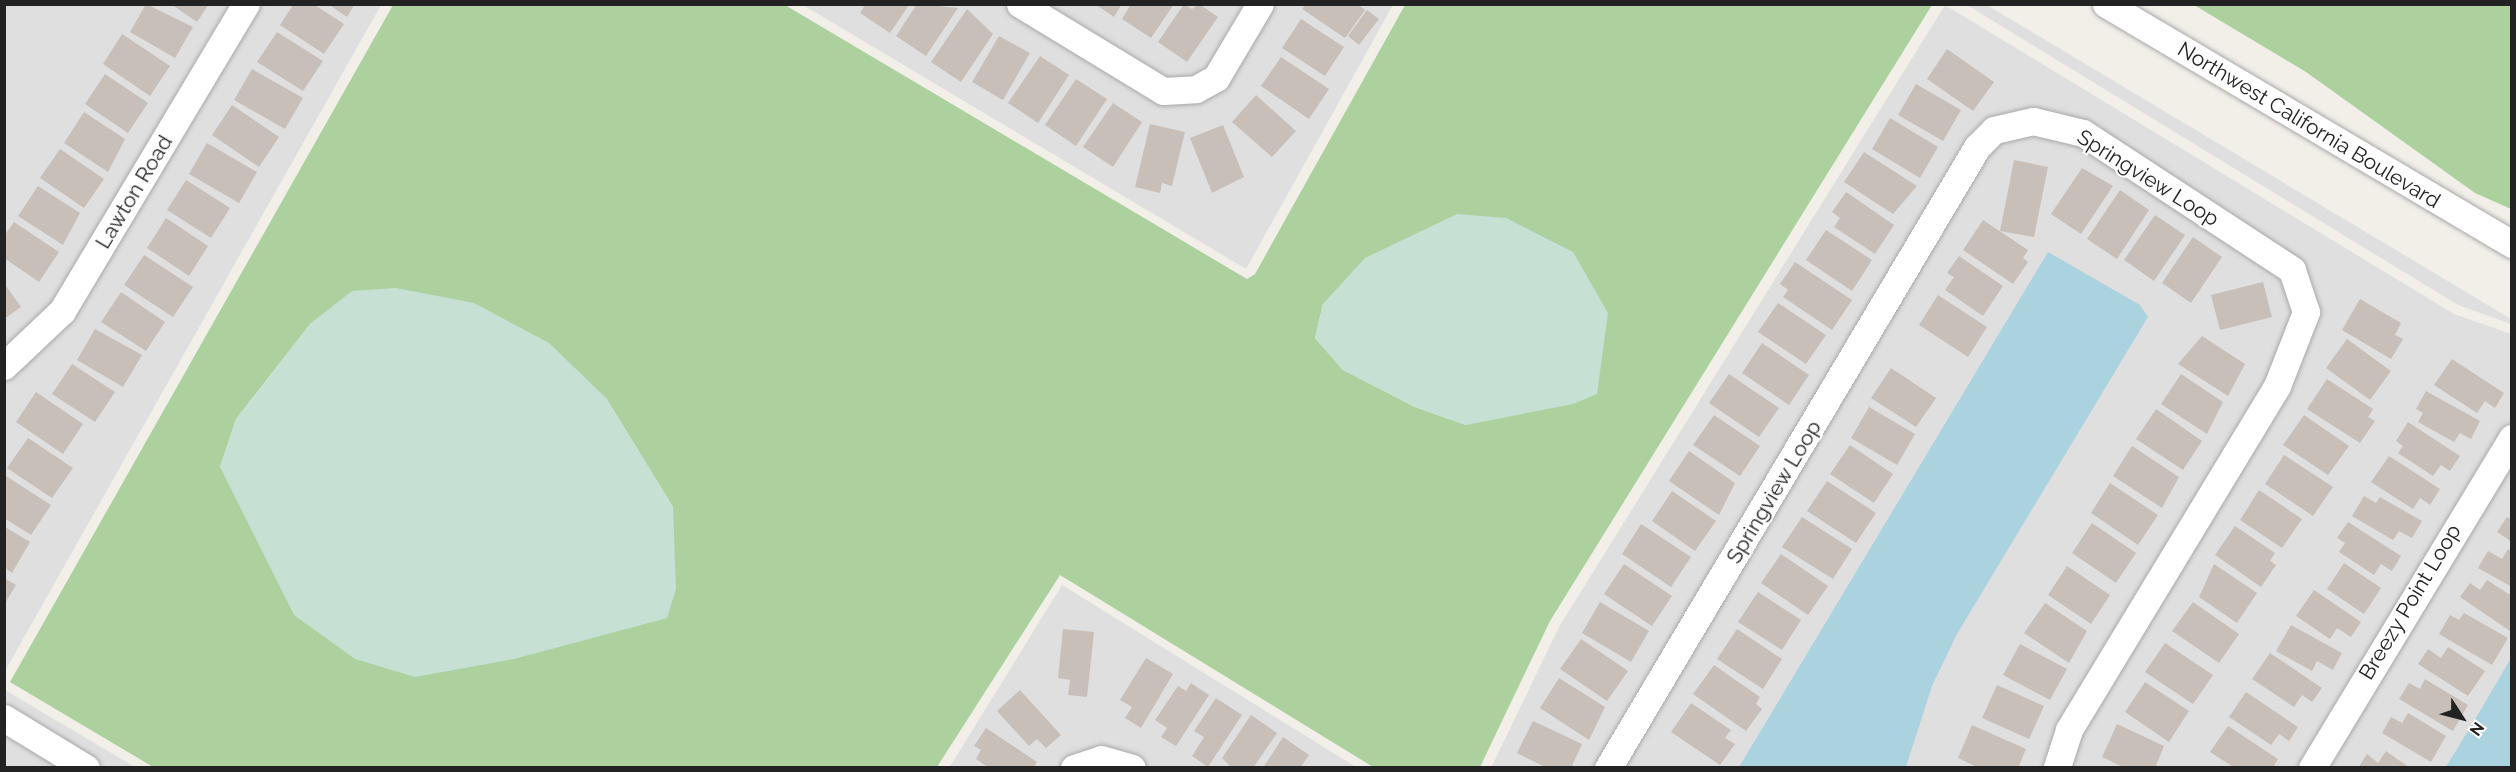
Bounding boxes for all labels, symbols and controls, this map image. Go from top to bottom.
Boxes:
street label: Northwest California Boulevard [2173,36,2445,214]
street label: Springview Loop [2072,124,2224,232]
street label: Lawton Road [90,131,178,253]
street label: Springview Loop [1721,416,1827,568]
street label: Breezy Point Loop [2354,520,2466,684]
north arrow [2432,688,2492,748]
text: N [2466,718,2488,739]

